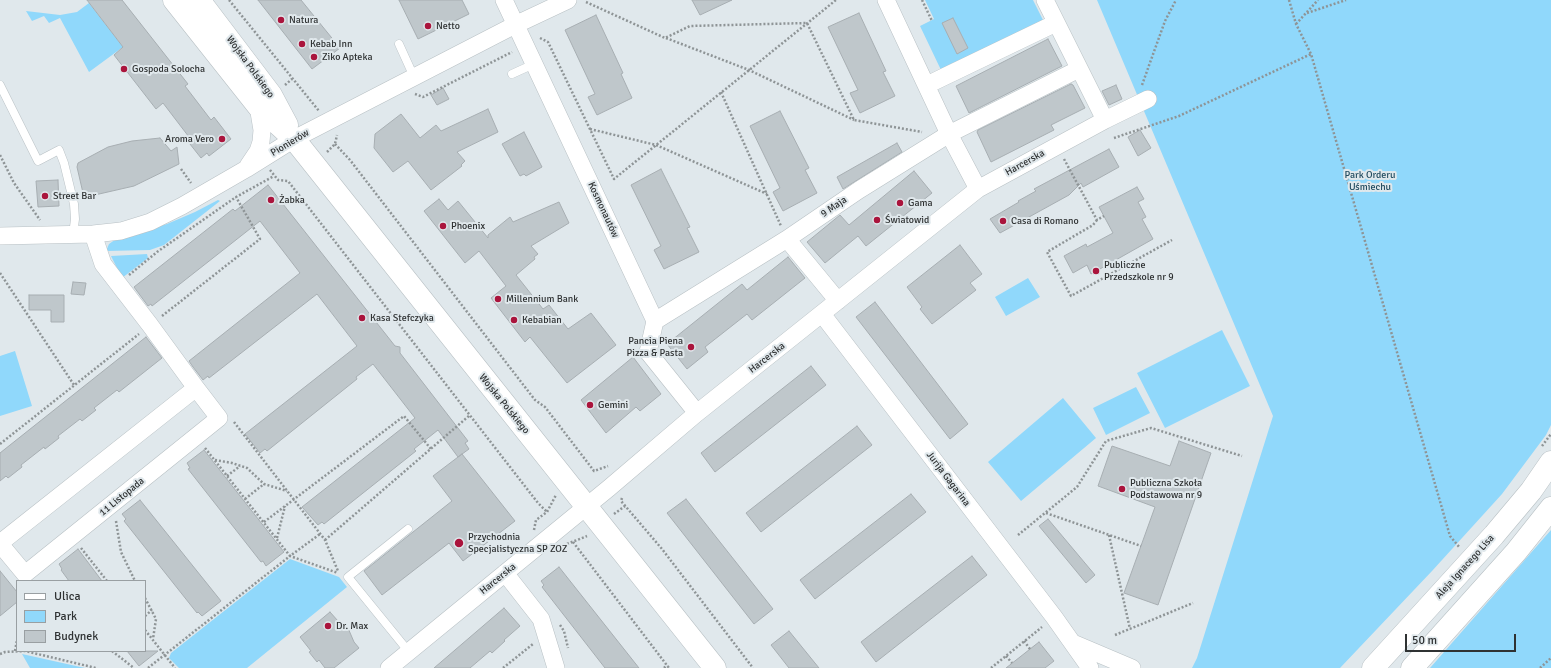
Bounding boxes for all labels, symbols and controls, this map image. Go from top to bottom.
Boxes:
place label: Natura [289,14,318,26]
marker: Natura [276,15,286,25]
place label: Netto [436,20,460,32]
marker: Netto [423,21,433,31]
street label: Wojska Polskiego [223,34,277,100]
place label: Kebab Inn [310,38,352,50]
marker: Kebab Inn [297,39,307,49]
place label: Ziko Apteka [322,51,372,63]
marker: Ziko Apteka [309,52,319,62]
place label: Gospoda Solocha [132,63,205,75]
marker: Gospoda Solocha [119,64,129,74]
street label: Pionierów [269,127,311,159]
place label: Aroma Vero [165,133,214,145]
marker: Aroma Vero [217,134,227,144]
street label: Harcerska [1003,147,1047,179]
park label: Park Orderu Uśmiechu [1344,169,1396,192]
street label: Kosmonautów [585,180,621,240]
place label: Street Bar [53,190,96,202]
marker: Street Bar [40,191,50,201]
place label: Żabka [279,194,305,206]
street label: 9 Maja [819,194,849,220]
marker: Żabka [266,195,276,205]
place label: Gama [908,197,933,209]
marker: Gama [895,198,905,208]
place label: Światowid [885,214,929,226]
marker: Światowid [872,215,882,225]
place label: Casa di Romano [1011,215,1079,227]
marker: Casa di Romano [998,216,1008,226]
place label: Phoenix [451,220,485,232]
marker: Phoenix [438,221,448,231]
place label: Publiczne Przedszkole nr 9 [1104,259,1174,282]
marker: Publiczne Przedszkole nr 9 [1091,266,1101,276]
place label: Millennium Bank [506,293,578,305]
marker: Millennium Bank [493,294,503,304]
place label: Kasa Stefczyka [370,312,434,324]
marker: Kasa Stefczyka [357,313,367,323]
place label: Kebabian [522,314,562,326]
marker: Kebabian [509,315,519,325]
place label: Pancia Piena Pizza & Pasta [627,335,683,358]
street label: Harcerska [746,340,788,376]
marker: Pancia Piena Pizza & Pasta [686,342,696,352]
street label: Wojska Polskiego [476,372,532,436]
place label: Gemini [598,399,628,411]
marker: Gemini [585,400,595,410]
street label: Jurija Gagarina [924,449,972,509]
street label: 11 Listopada [97,475,147,519]
place label: Publiczna Szkoła Podstawowa nr 9 [1130,477,1202,500]
marker: Publiczna Szkoła Podstawowa nr 9 [1117,484,1127,494]
place label: Przychodnia Specjalistyczna SP ZOZ [468,531,567,554]
street label: Aleja Ignacego Lisa [1433,532,1497,602]
marker: Przychodnia Specjalistyczna SP ZOZ [453,537,465,549]
street label: Harcerska [477,561,519,597]
legend [16,580,146,652]
text: Ulica [54,589,81,604]
text: Park [54,609,77,624]
place label: Dr. Max [336,620,368,632]
marker: Dr. Max [323,621,333,631]
scale bar [1407,626,1518,652]
text: Budynek [54,629,98,644]
text: 50 m [1412,633,1437,648]

